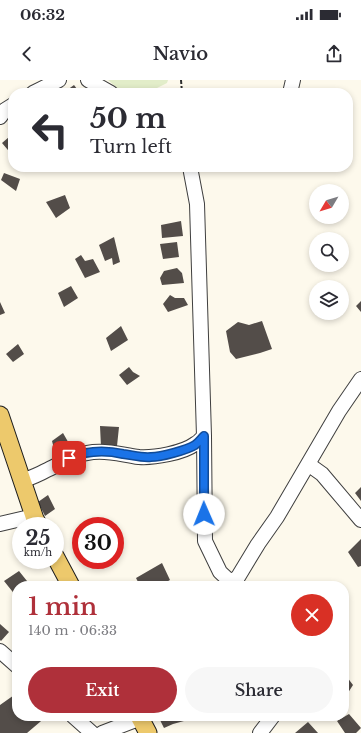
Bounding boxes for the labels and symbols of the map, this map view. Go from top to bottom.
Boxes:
north arrow [309,184,349,224]
pin [52,441,86,475]
position arrow [183,493,225,535]
speed limit sign: 30 [72,517,124,569]

